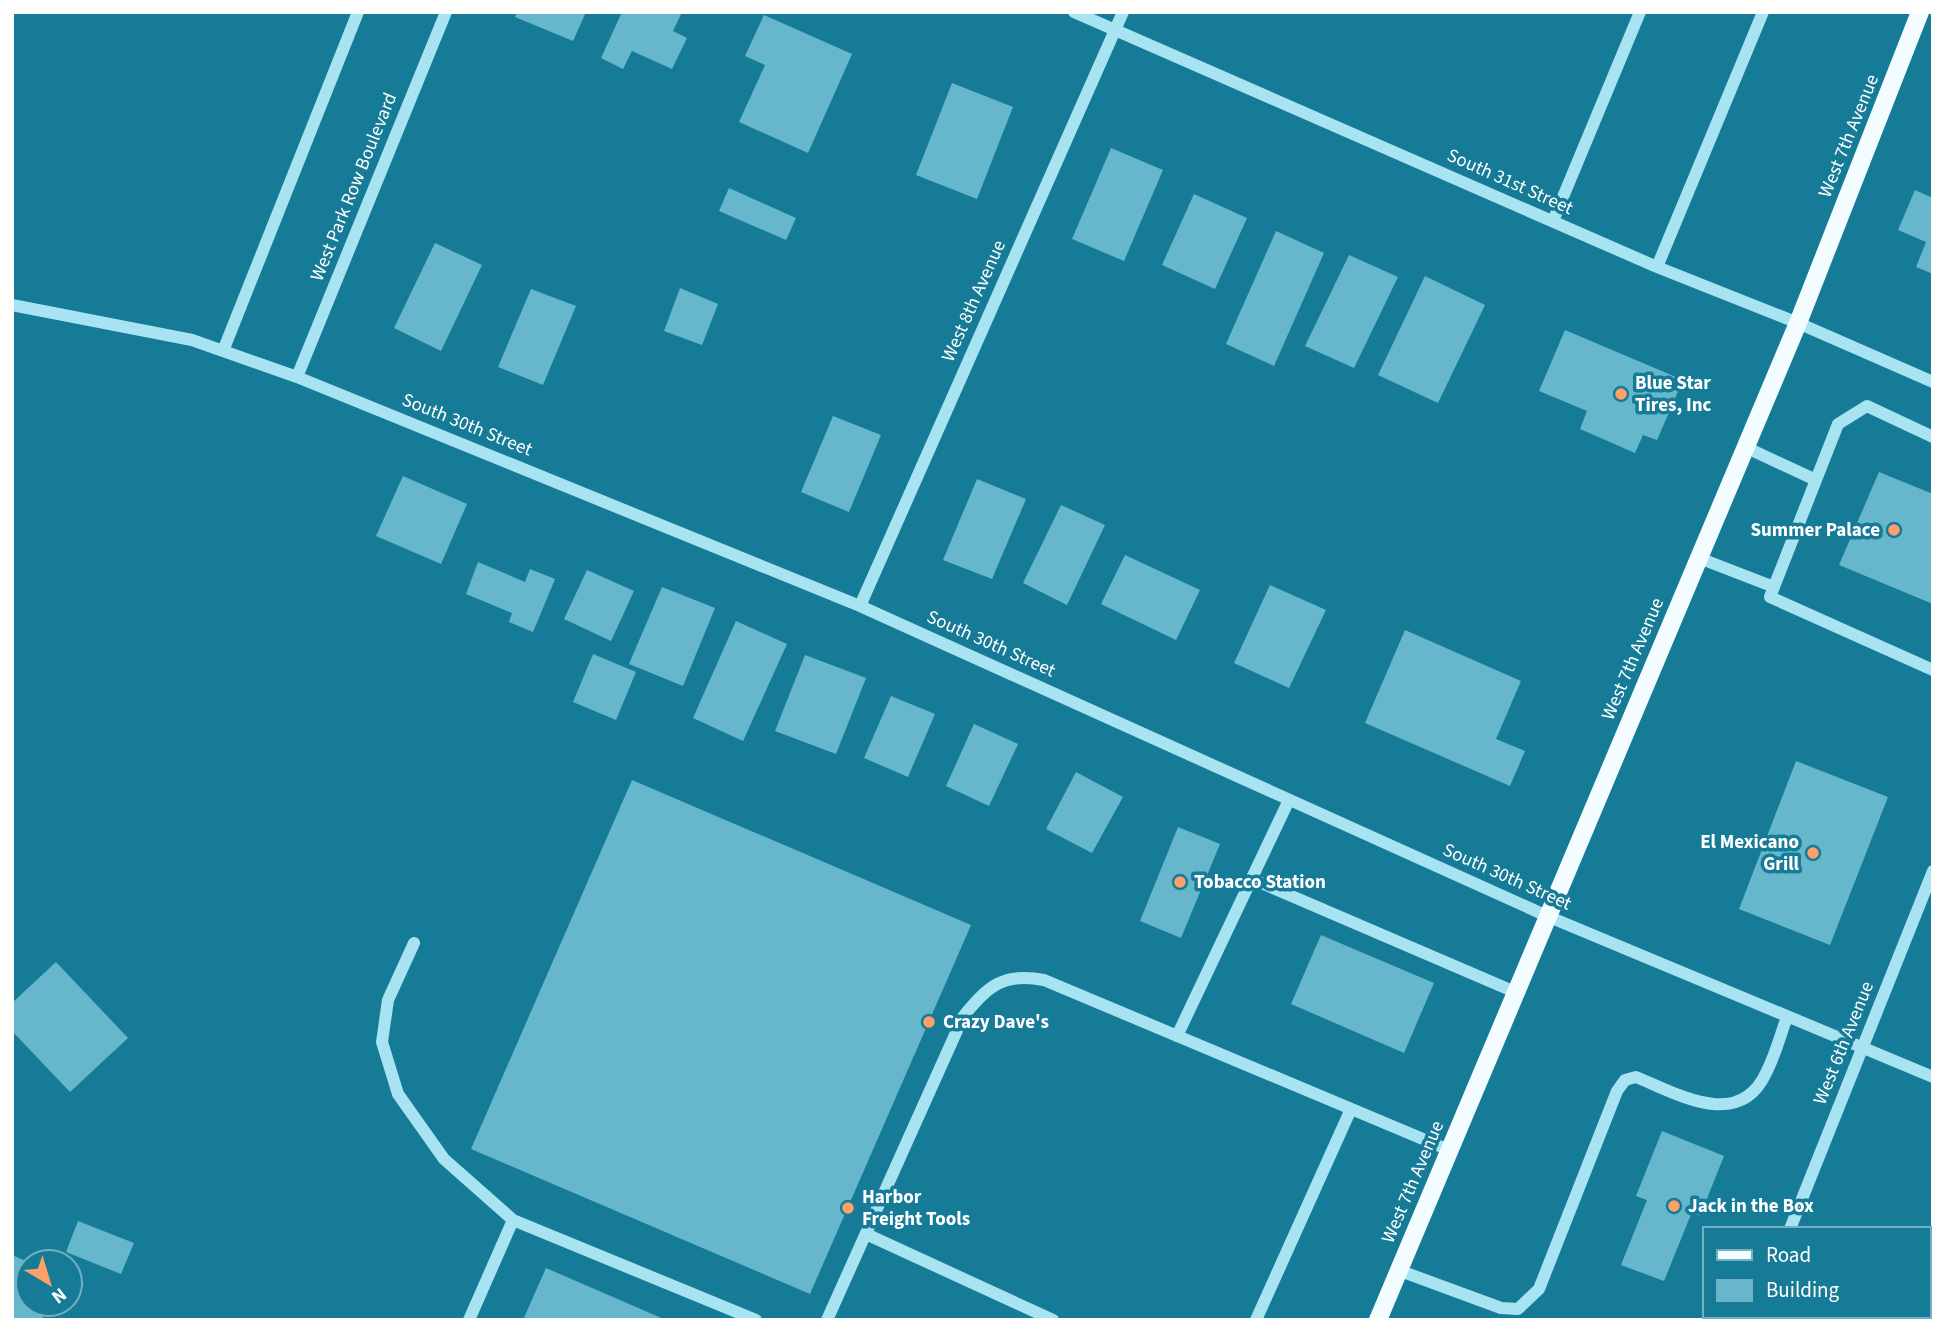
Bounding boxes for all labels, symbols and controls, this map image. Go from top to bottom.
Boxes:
street label: West 7th Avenue [1812,70,1886,202]
street label: West Park Row Boulevard [304,89,404,285]
street label: South 31st Street [1443,142,1578,222]
street label: West 8th Avenue [935,236,1013,366]
place label: Blue Star Tires, Inc [1635,370,1712,419]
marker: Blue Star Tires, Inc [1613,386,1629,402]
street label: South 30th Street [398,387,537,464]
place label: Summer Palace [1751,517,1880,544]
marker: Summer Palace [1886,522,1902,538]
street label: West 7th Avenue [1595,594,1671,724]
street label: South 30th Street [922,604,1060,685]
place label: El Mexicano Grill [1700,829,1800,878]
street label: South 30th Street [1438,837,1576,918]
marker: El Mexicano Grill [1805,845,1821,861]
place label: Tobacco Station [1194,869,1326,896]
marker: Tobacco Station [1172,874,1188,890]
street label: West 6th Avenue [1807,977,1881,1109]
place label: Crazy Dave's [943,1009,1049,1036]
marker: Crazy Dave's [921,1014,937,1030]
street label: West 7th Avenue [1375,1117,1451,1247]
place label: Harbor Freight Tools [862,1184,970,1233]
place label: Jack in the Box [1688,1193,1814,1220]
marker: Jack in the Box [1666,1198,1682,1214]
marker: Harbor Freight Tools [840,1200,856,1216]
legend [1703,1227,1931,1318]
text: Road [1766,1240,1811,1270]
north arrow [14,1248,84,1318]
text: Building [1766,1275,1840,1305]
text: N [45,1281,72,1310]

